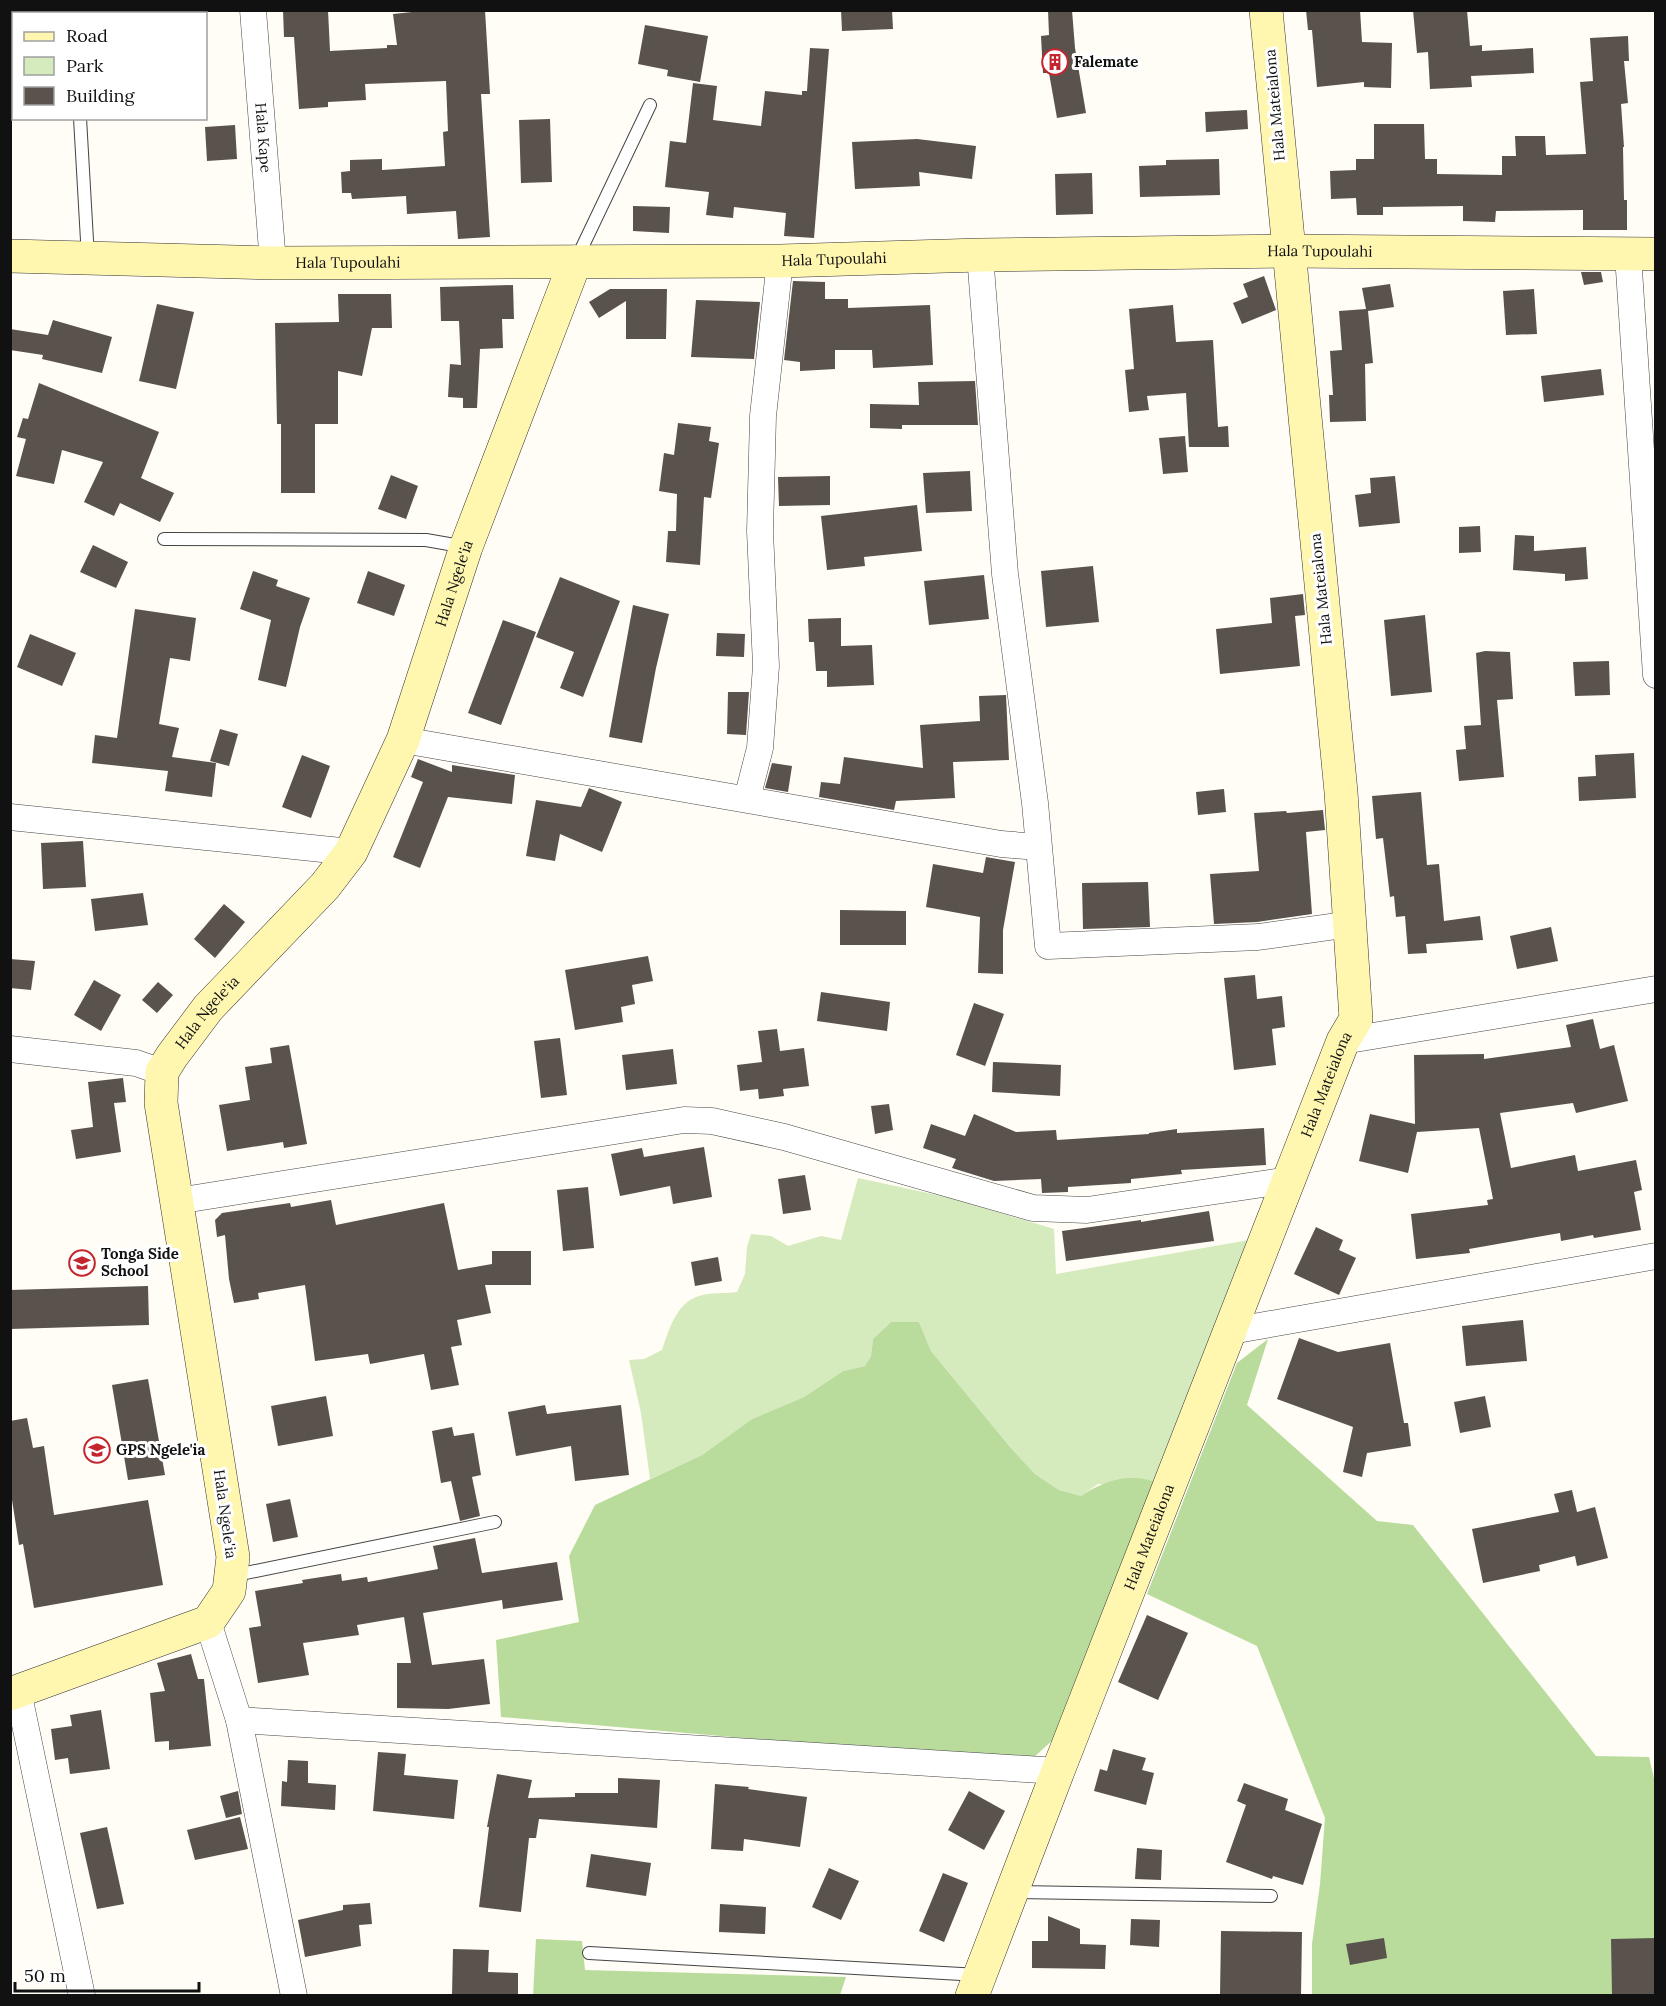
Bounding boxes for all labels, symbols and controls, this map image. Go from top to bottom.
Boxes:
legend [12,12,207,120]
text: Road [66,24,108,47]
building icon: Falemate [1040,47,1070,77]
street label: Hala Mateialona [1260,48,1289,162]
place label: Falemate [1074,52,1138,71]
text: Park [66,54,104,77]
text: Building [66,84,136,107]
street label: Hala Kape [251,102,276,173]
street label: Hala Tupoulahi [1267,241,1373,261]
street label: Hala Tupoulahi [781,248,887,270]
street label: Hala Tupoulahi [295,252,401,272]
street label: Hala Mateialona [1305,532,1336,646]
street label: Hala Ngele'ia [431,537,477,629]
street label: Hala Ngele'ia [171,971,243,1053]
street label: Hala Mateialona [1296,1027,1356,1140]
place label: Tonga Side School [101,1244,179,1280]
school or university icon: Tonga Side School [67,1248,97,1278]
school or university icon: GPS Ngele'ia [82,1435,112,1465]
place label: GPS Ngele'ia [116,1440,206,1459]
street label: Hala Ngele'ia [210,1468,241,1560]
street label: Hala Mateialona [1120,1481,1178,1593]
scale bar [15,1955,200,1993]
text: 50 m [24,1964,66,1987]

